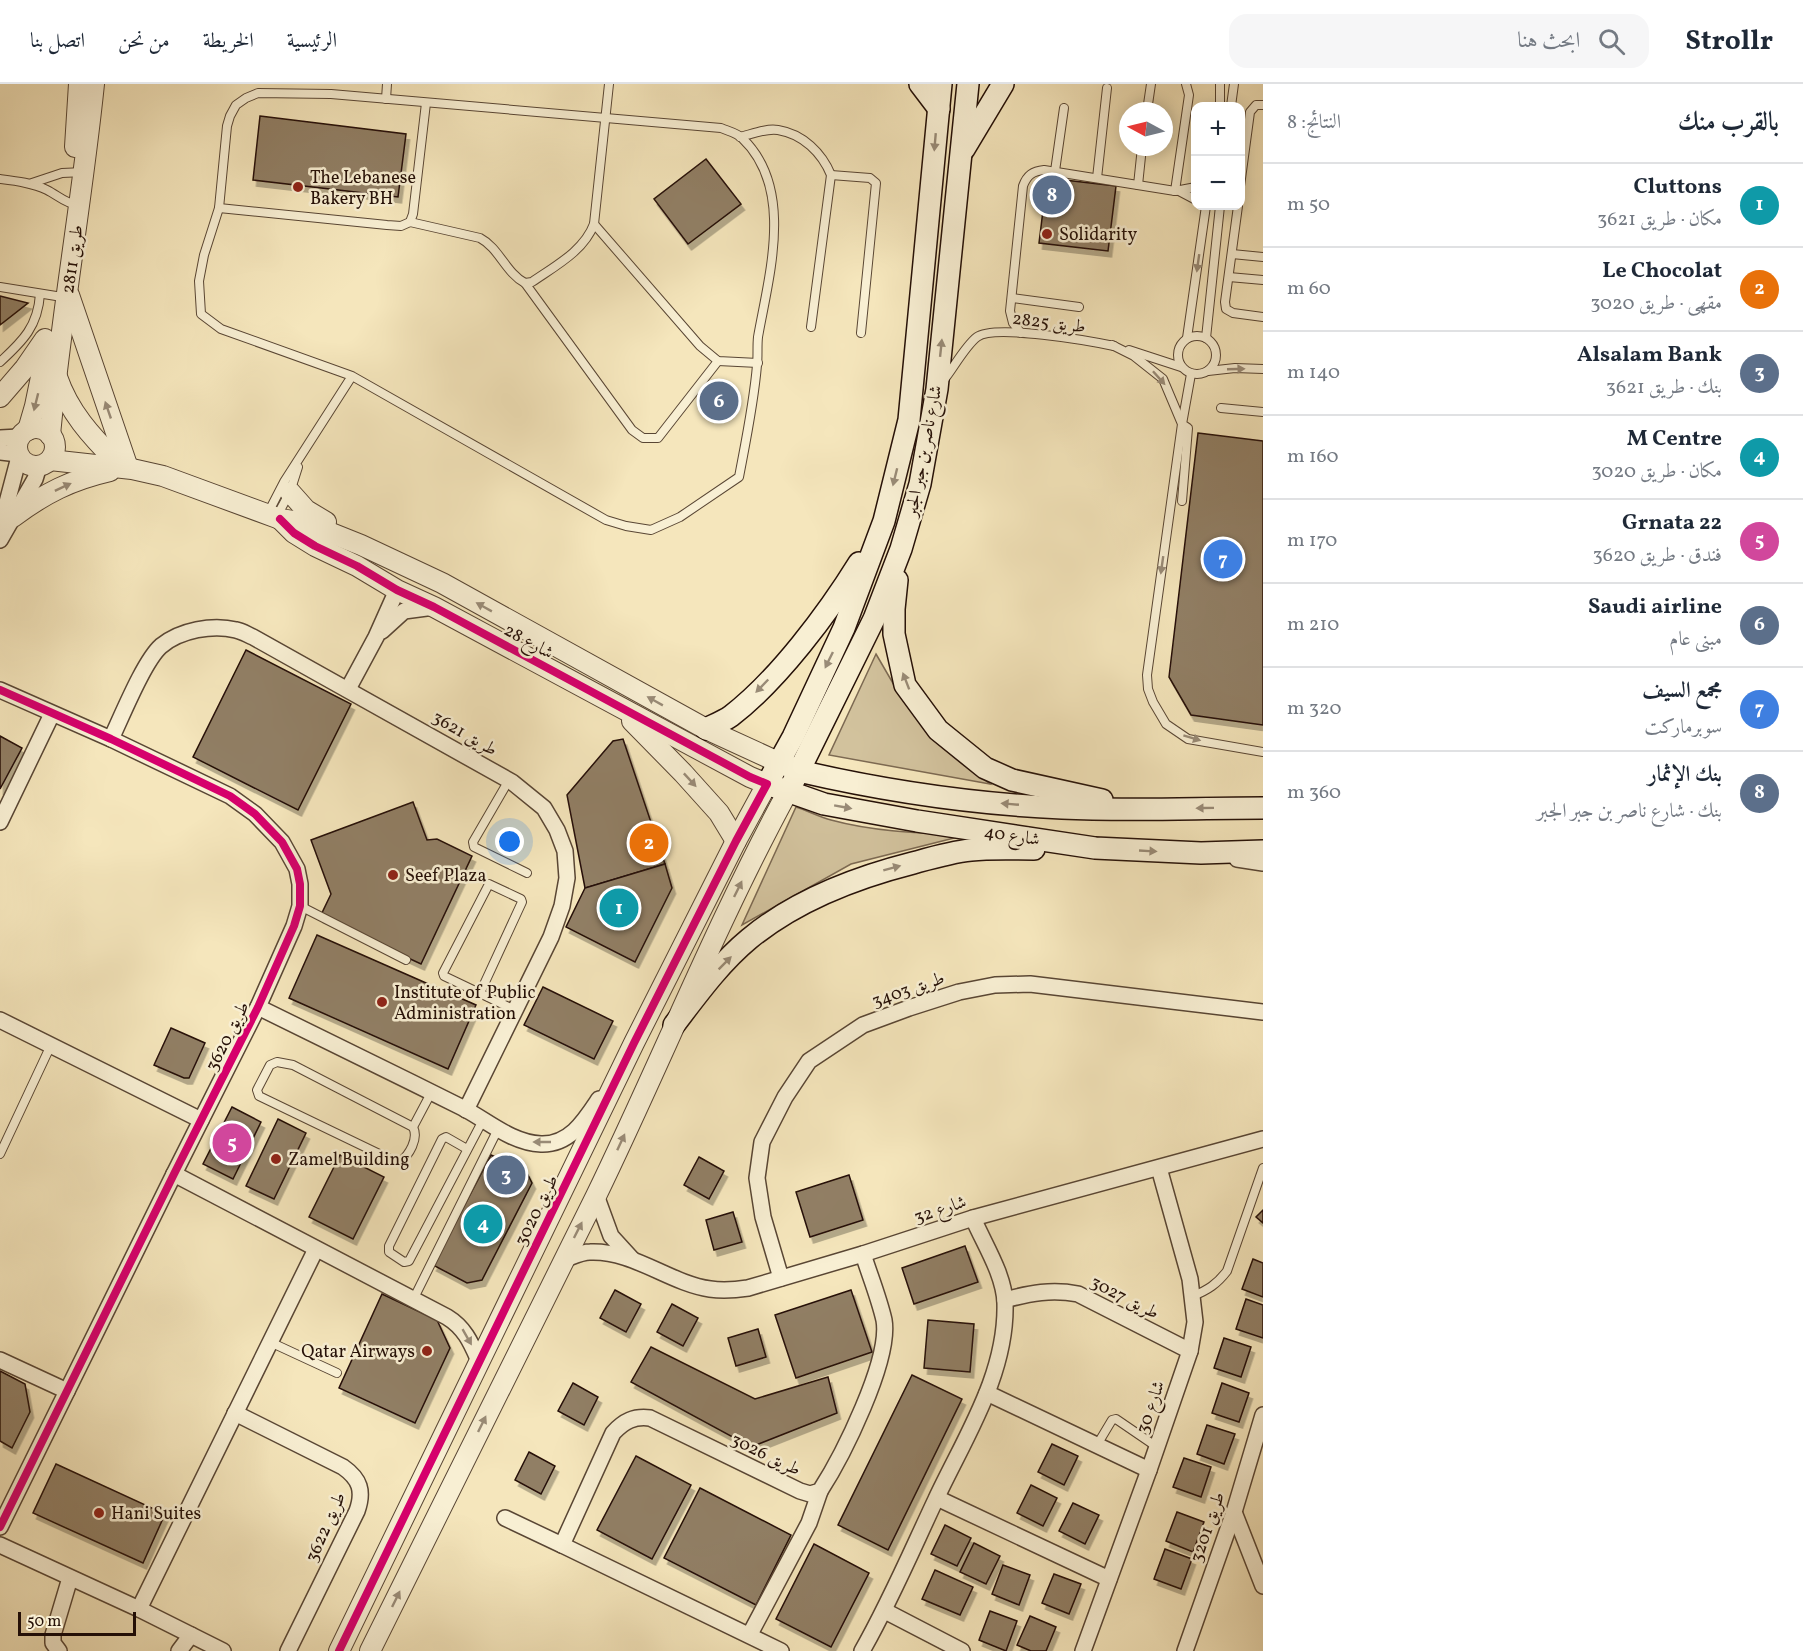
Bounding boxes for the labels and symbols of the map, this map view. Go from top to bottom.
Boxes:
north arrow [1119,102,1173,156]
one-way arrow [931,133,940,152]
place label: The Lebanese Bakery BH [310,166,416,212]
pin: 8 [1032,172,1072,218]
marker: The Lebanese Bakery BH [291,180,305,194]
street label: طريق 2811 [56,223,91,295]
place label: Solidarity [1059,223,1138,248]
marker: Solidarity [1040,227,1054,241]
one-way arrow [1193,254,1202,273]
street label: طريق 2825 [1011,307,1087,340]
one-way arrow [936,338,946,357]
one-way arrow [1226,364,1245,373]
one-way arrow [1152,370,1166,385]
pin: 6 [700,378,738,424]
street label: شارع ناصر بن جبر الجبر [899,383,950,521]
one-way arrow [30,393,40,411]
one-way arrow [103,401,112,419]
one-way arrow [890,467,900,486]
one-way arrow [54,481,72,491]
pin: 7 [1204,536,1242,582]
one-way arrow [1157,556,1166,575]
one-way arrow [475,602,492,612]
street label: شارع 28 [498,618,558,667]
one-way arrow [825,651,834,668]
one-way arrow [901,672,911,690]
one-way arrow [756,679,770,693]
one-way arrow [646,696,663,706]
street label: طريق 3621 [427,706,501,763]
one-way arrow [1183,734,1201,743]
one-way arrow [683,772,696,787]
one-way arrow [1000,799,1019,809]
one-way arrow [834,803,853,812]
one-way arrow [1195,804,1214,813]
pin: 2 [630,820,668,866]
street label: شارع 40 [982,820,1041,854]
your location [495,827,524,856]
one-way arrow [1138,846,1157,855]
one-way arrow [882,863,901,873]
place label: Seef Plaza [405,864,486,889]
marker: Seef Plaza [386,868,400,882]
one-way arrow [733,880,742,897]
pin: 1 [600,886,638,930]
one-way arrow [717,957,731,971]
street label: طريق 3403 [869,966,948,1015]
place label: Institute of Public Administration [394,981,536,1027]
marker: Institute of Public Administration [375,995,389,1009]
street label: طريق 3620 [200,998,257,1076]
pin: 5 [212,1120,252,1166]
one-way arrow [616,1133,625,1150]
one-way arrow [533,1137,552,1147]
place label: Zamel Building [288,1148,409,1173]
marker: Zamel Building [269,1152,283,1166]
pin: 3 [486,1152,526,1198]
street label: طريق 3020 [509,1171,565,1251]
street label: شارع 32 [911,1190,970,1232]
pin: 4 [464,1202,502,1246]
one-way arrow [573,1222,583,1239]
street label: طريق 3027 [1086,1270,1163,1326]
one-way arrow [461,1329,472,1345]
place label: Qatar Airways [301,1340,415,1365]
marker: Qatar Airways [420,1344,434,1358]
street label: شارع 30 [1131,1378,1173,1438]
one-way arrow [477,1415,487,1432]
street label: طريق 3026 [726,1428,805,1483]
street label: طريق 3622 [300,1489,353,1567]
street label: طريق 3201 [1185,1489,1232,1566]
place label: Hani Suites [111,1502,201,1527]
marker: Hani Suites [92,1506,106,1520]
one-way arrow [391,1590,400,1607]
scale bar [18,1609,136,1636]

